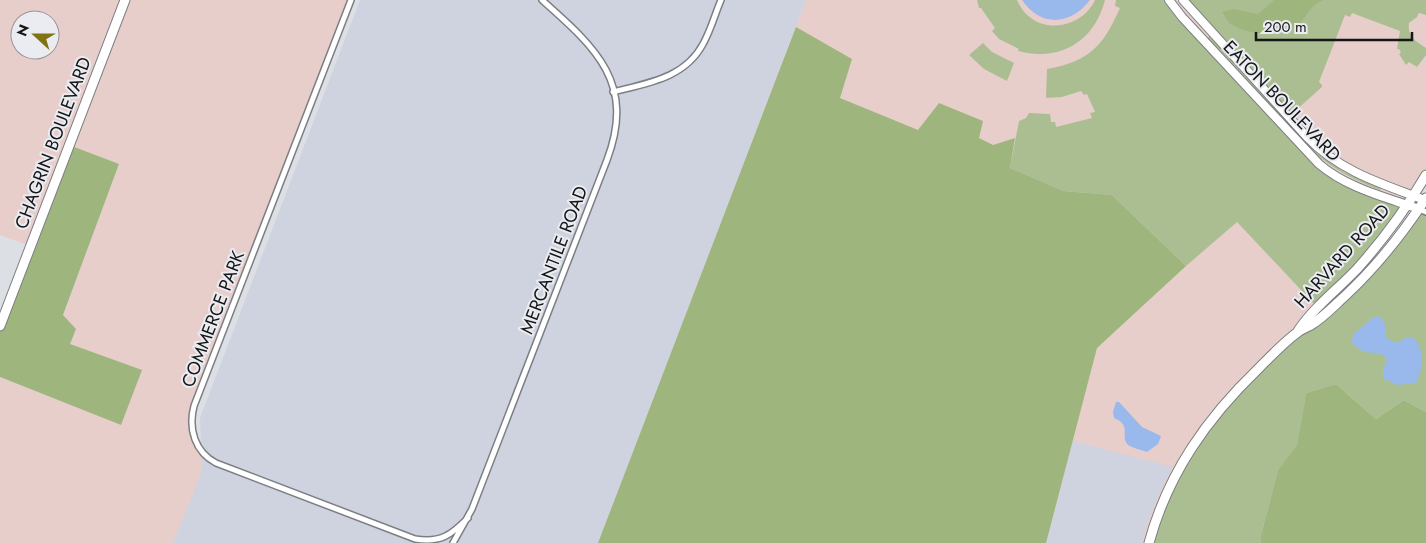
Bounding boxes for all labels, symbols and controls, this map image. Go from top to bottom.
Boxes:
north arrow [10,10,60,60]
scale bar [1256,10,1412,42]
text: 200 m [1264,16,1307,38]
text: N [12,22,34,39]
street label: EATON BOULEVARD [1217,35,1347,167]
street label: CHAGRIN BOULEVARD [8,53,98,233]
street label: MERCANTILE ROAD [514,182,594,338]
street label: HARVARD ROAD [1288,198,1396,314]
street label: COMMERCE PARK [175,246,251,391]

